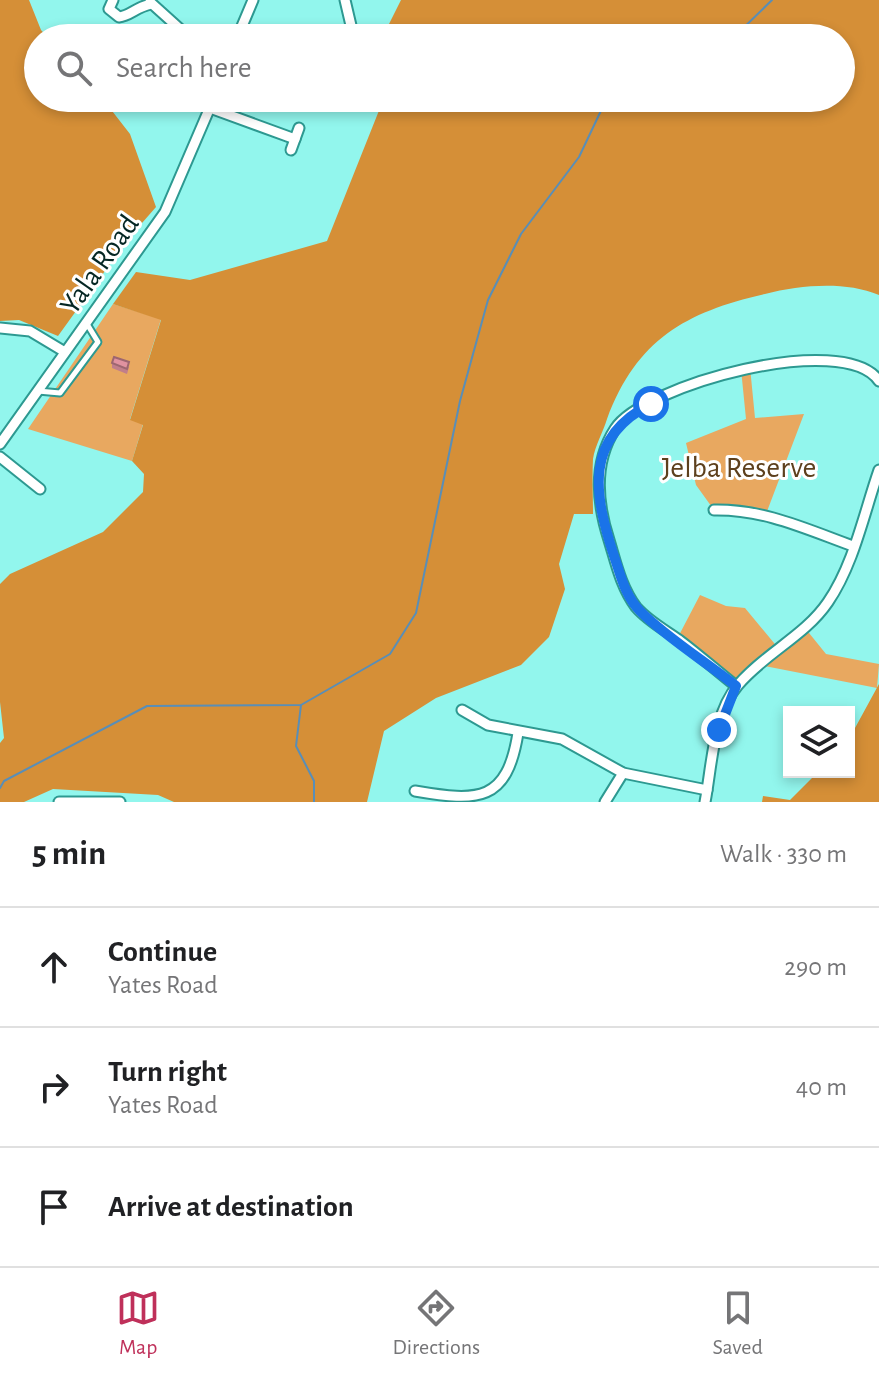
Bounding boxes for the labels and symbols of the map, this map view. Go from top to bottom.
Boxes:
street label: Yala Road [55,209,145,320]
route start [633,386,669,422]
park label: Jelba Reserve [662,453,816,483]
route end [701,712,737,748]

